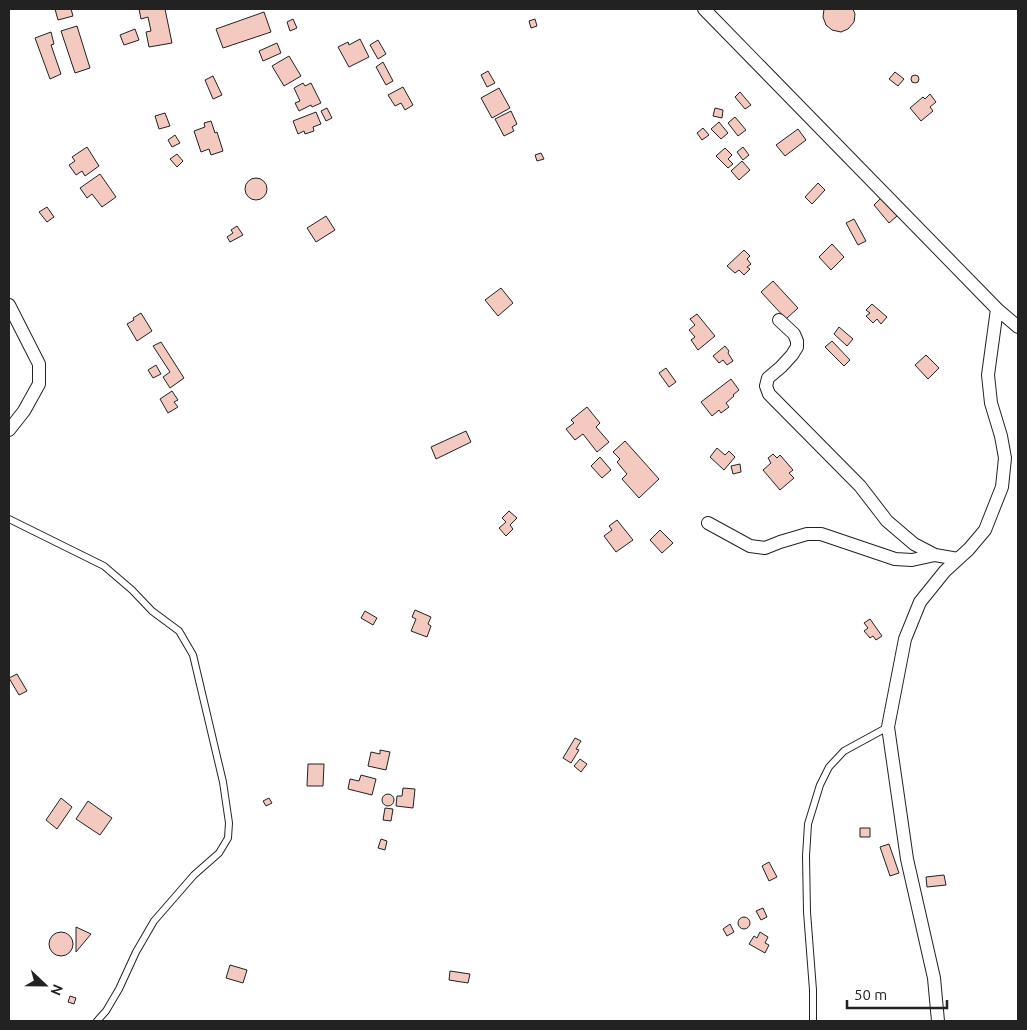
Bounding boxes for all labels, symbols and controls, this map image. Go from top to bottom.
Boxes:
north arrow [20,960,70,1010]
scale bar [847,978,947,1010]
text: N [48,982,66,998]
text: 50 m [854,986,887,1003]

